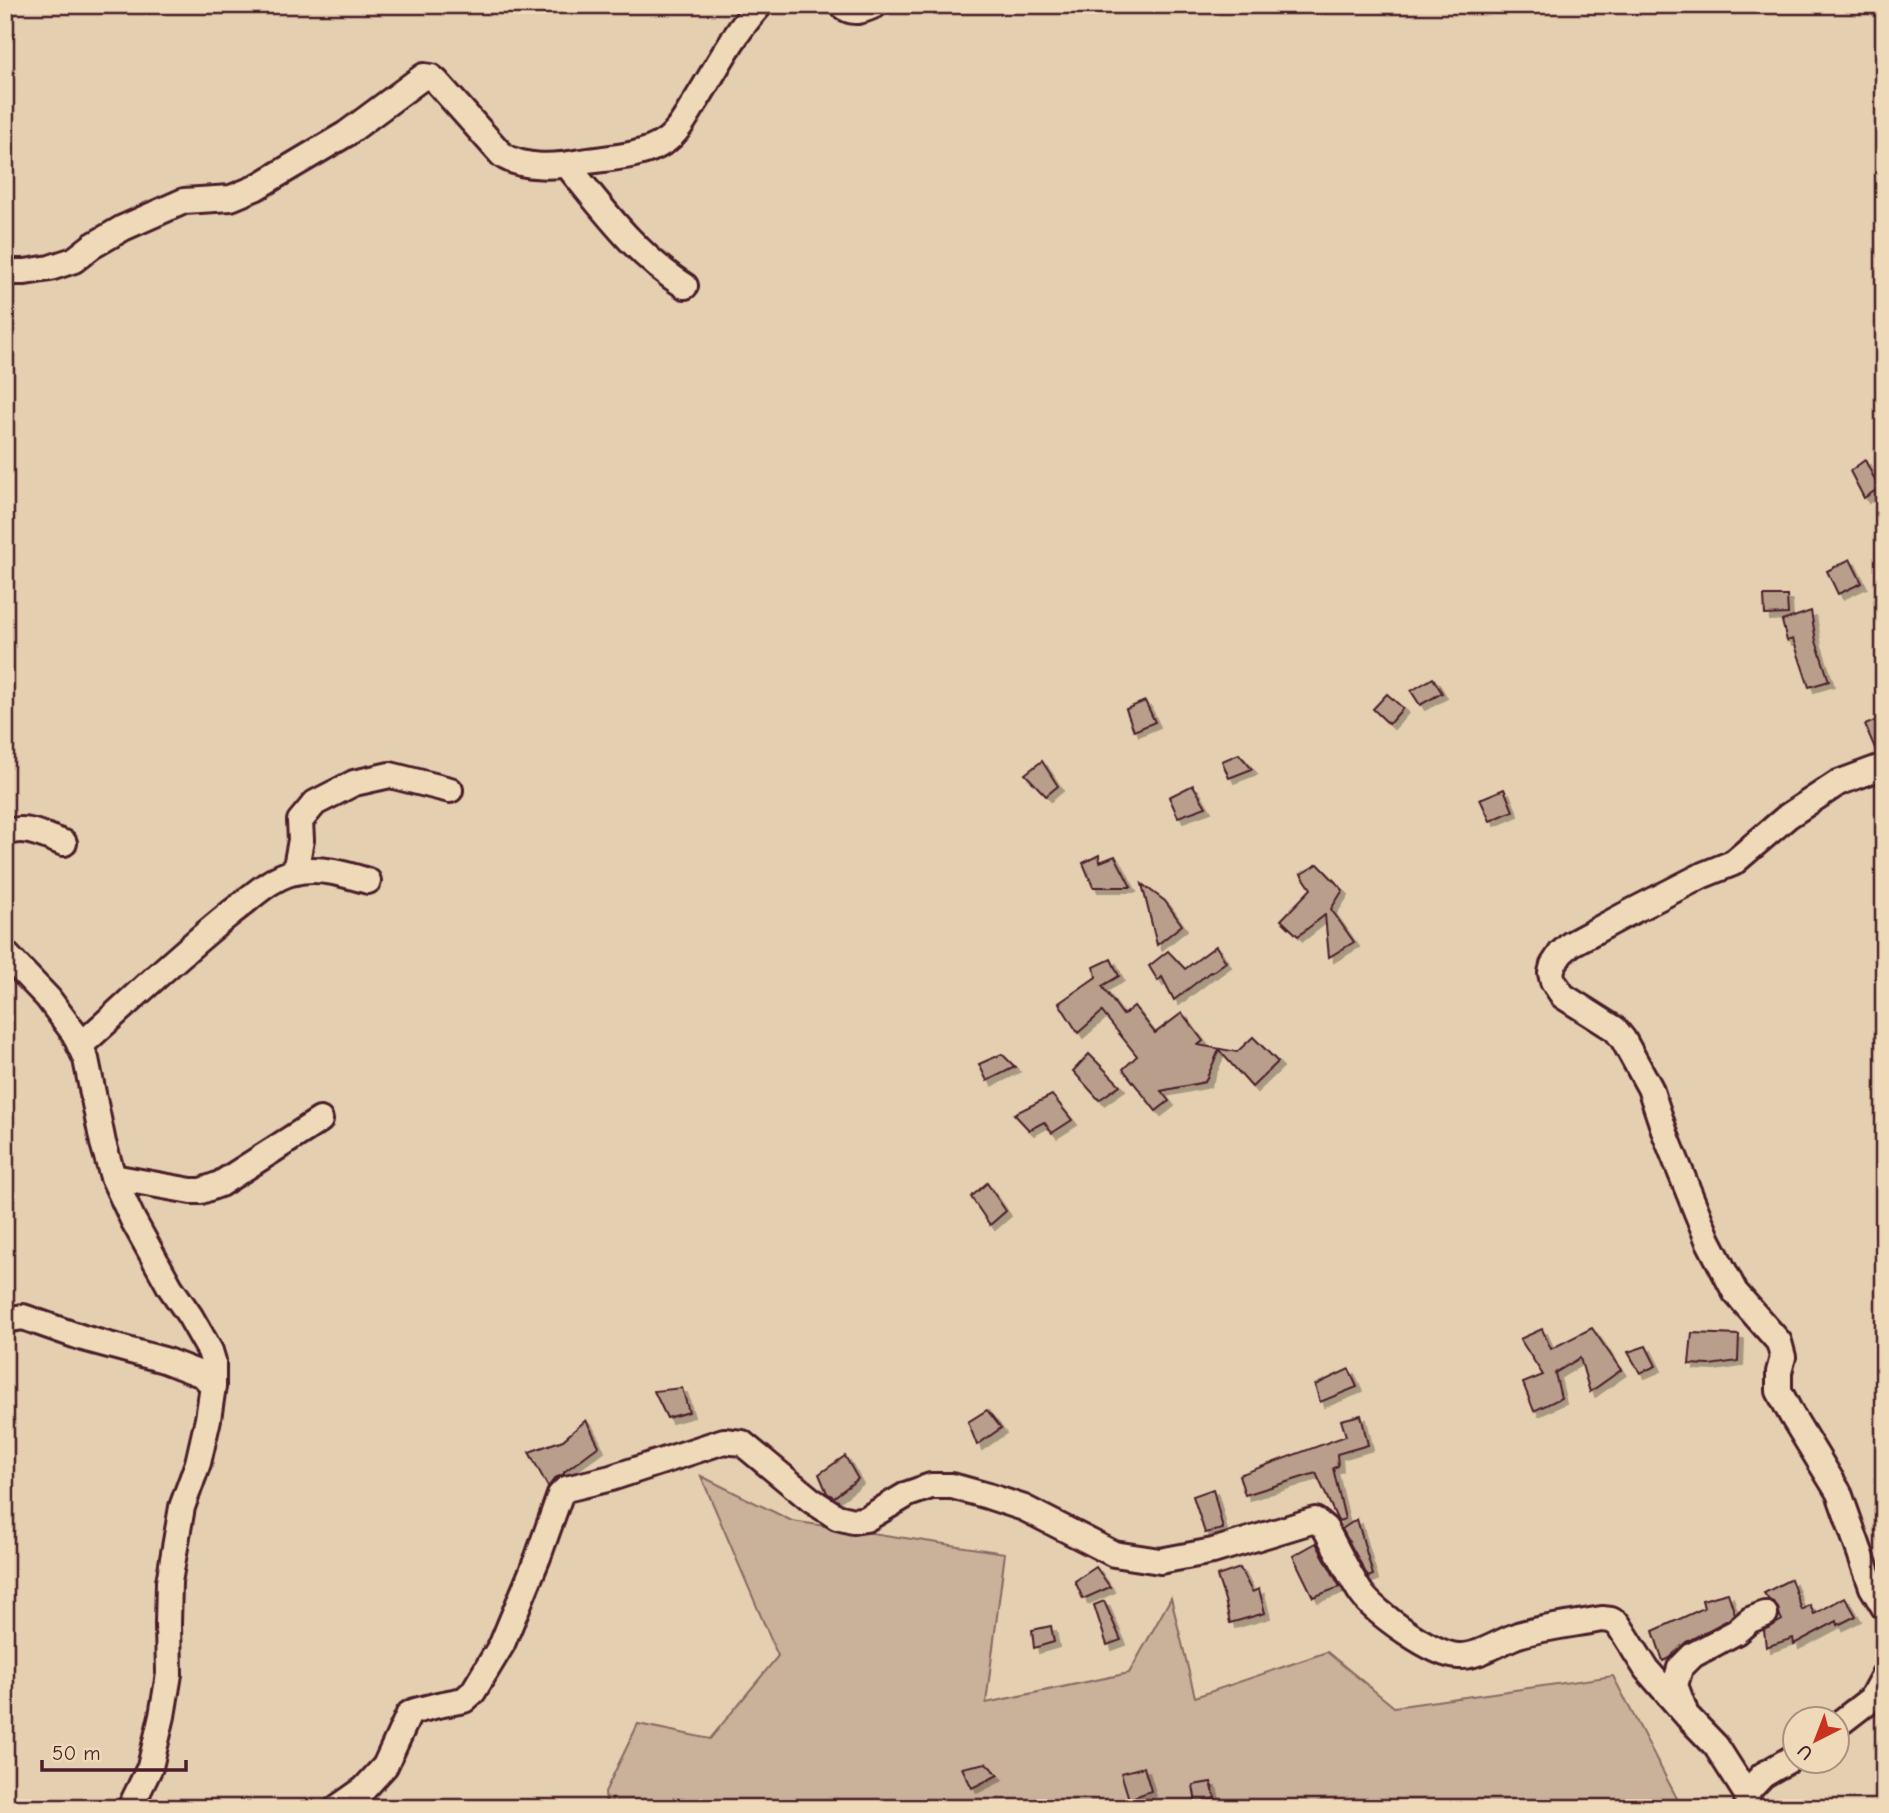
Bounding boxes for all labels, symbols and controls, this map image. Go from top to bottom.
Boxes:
north arrow [1780,1704,1850,1774]
scale bar [42,1729,186,1773]
text: U [1793,1739,1817,1764]
text: 50 m [52,1741,101,1765]

